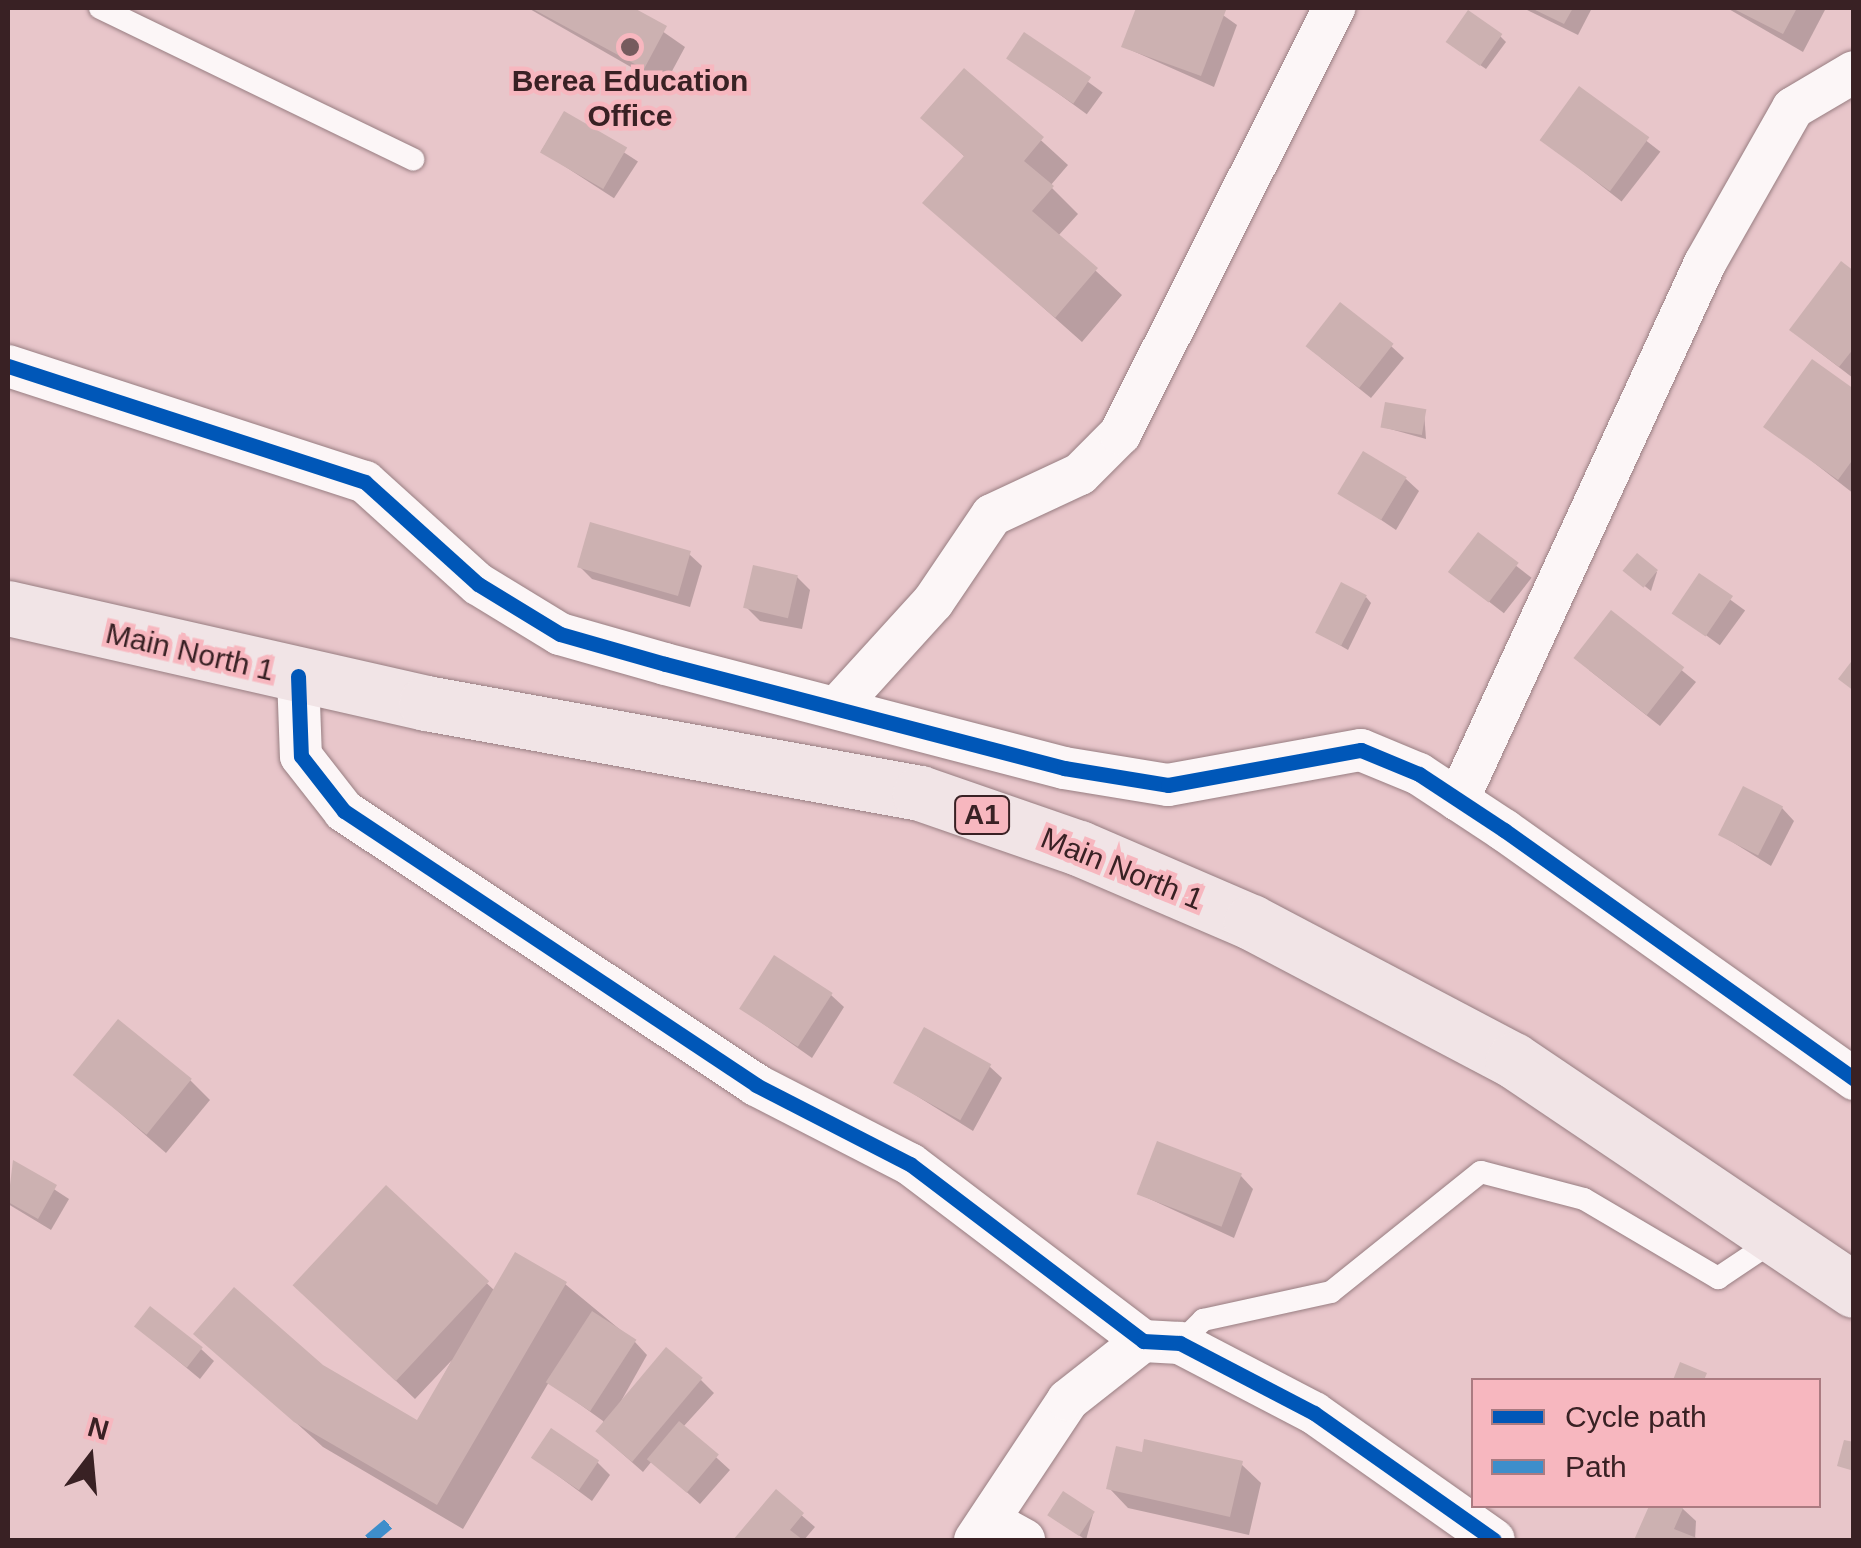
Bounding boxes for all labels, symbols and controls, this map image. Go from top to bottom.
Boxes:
marker: Berea Education Office [619,36,641,58]
place label: Berea Education Office [512,63,748,134]
street label: Main North 1 [102,615,278,689]
road number: A1 [952,792,1012,838]
street label: Main North 1 [1036,820,1208,918]
legend [1471,1378,1821,1508]
text: Cycle path [1565,1400,1707,1433]
north arrow [40,1408,140,1508]
text: N [84,1411,112,1446]
text: Path [1565,1450,1627,1483]

